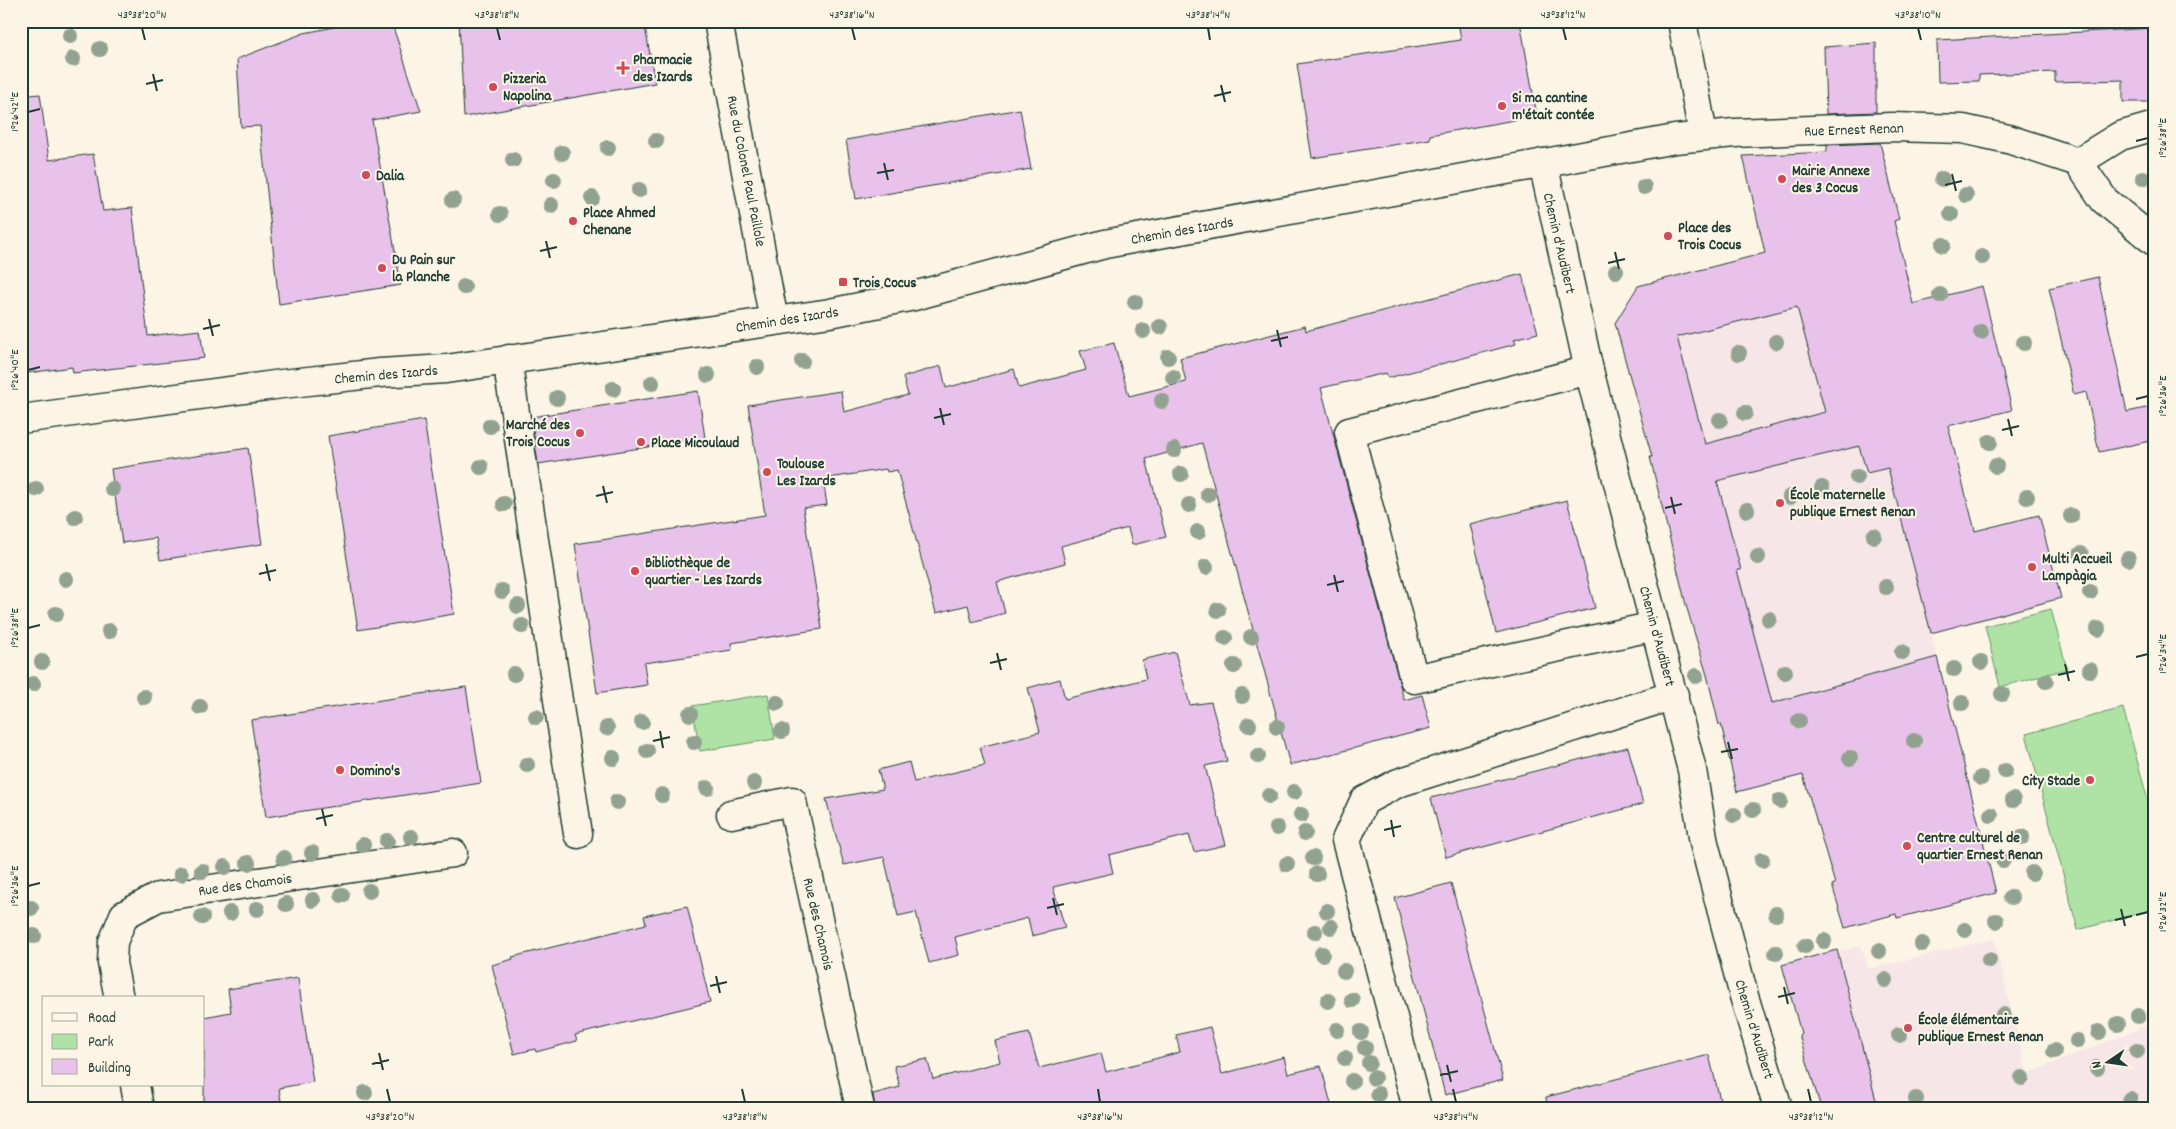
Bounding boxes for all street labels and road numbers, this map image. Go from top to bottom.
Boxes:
street label: Rue du Colonel Paul Paillole [720,94,771,249]
street label: Rue Ernest Renan [1804,118,1904,144]
street label: Chemin d'Audibert [1536,191,1580,297]
street label: Chemin des Izards [1129,212,1235,252]
street label: Chemin des Izards [734,302,840,340]
street label: Chemin des Izards [333,361,439,391]
street label: Chemin d'Audibert [1632,584,1680,690]
street label: Rue des Chamois [197,869,294,903]
street label: Rue des Chamois [796,876,838,973]
street label: Chemin d'Audibert [1728,977,1779,1082]

